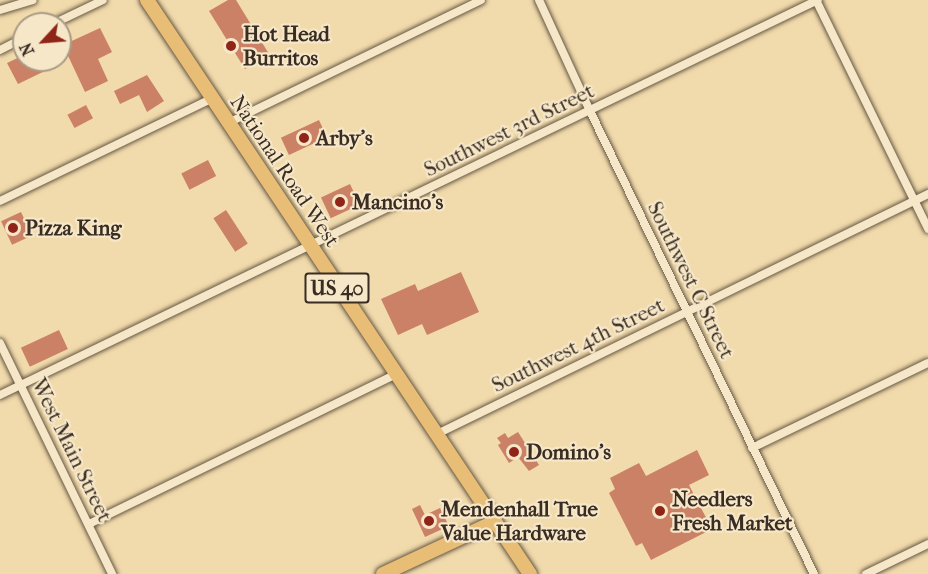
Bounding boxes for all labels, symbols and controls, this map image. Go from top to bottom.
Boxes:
north arrow [12,12,72,72]
place label: Hot Head Burritos [243,21,330,71]
marker: Hot Head Burritos [224,39,238,53]
text: N [16,40,38,59]
street label: Southwest 3rd Street [420,78,598,182]
street label: National Road West [225,90,345,252]
place label: Arby's [316,125,373,151]
marker: Arby's [297,131,311,145]
place label: Mancino's [352,189,443,215]
marker: Mancino's [333,195,347,209]
street label: Southwest C Street [642,197,740,363]
place label: Pizza King [25,215,122,241]
marker: Pizza King [6,221,20,235]
road number: US 40 [304,271,370,305]
street label: Southwest 4th Street [488,292,668,398]
street label: West Main Street [26,374,118,526]
place label: Domino's [526,439,611,465]
marker: Domino's [507,445,521,459]
place label: Needlers Fresh Market [672,486,792,536]
place label: Mendenhall True Value Hardware [441,496,598,546]
marker: Needlers Fresh Market [653,504,667,518]
marker: Mendenhall True Value Hardware [422,514,436,528]

